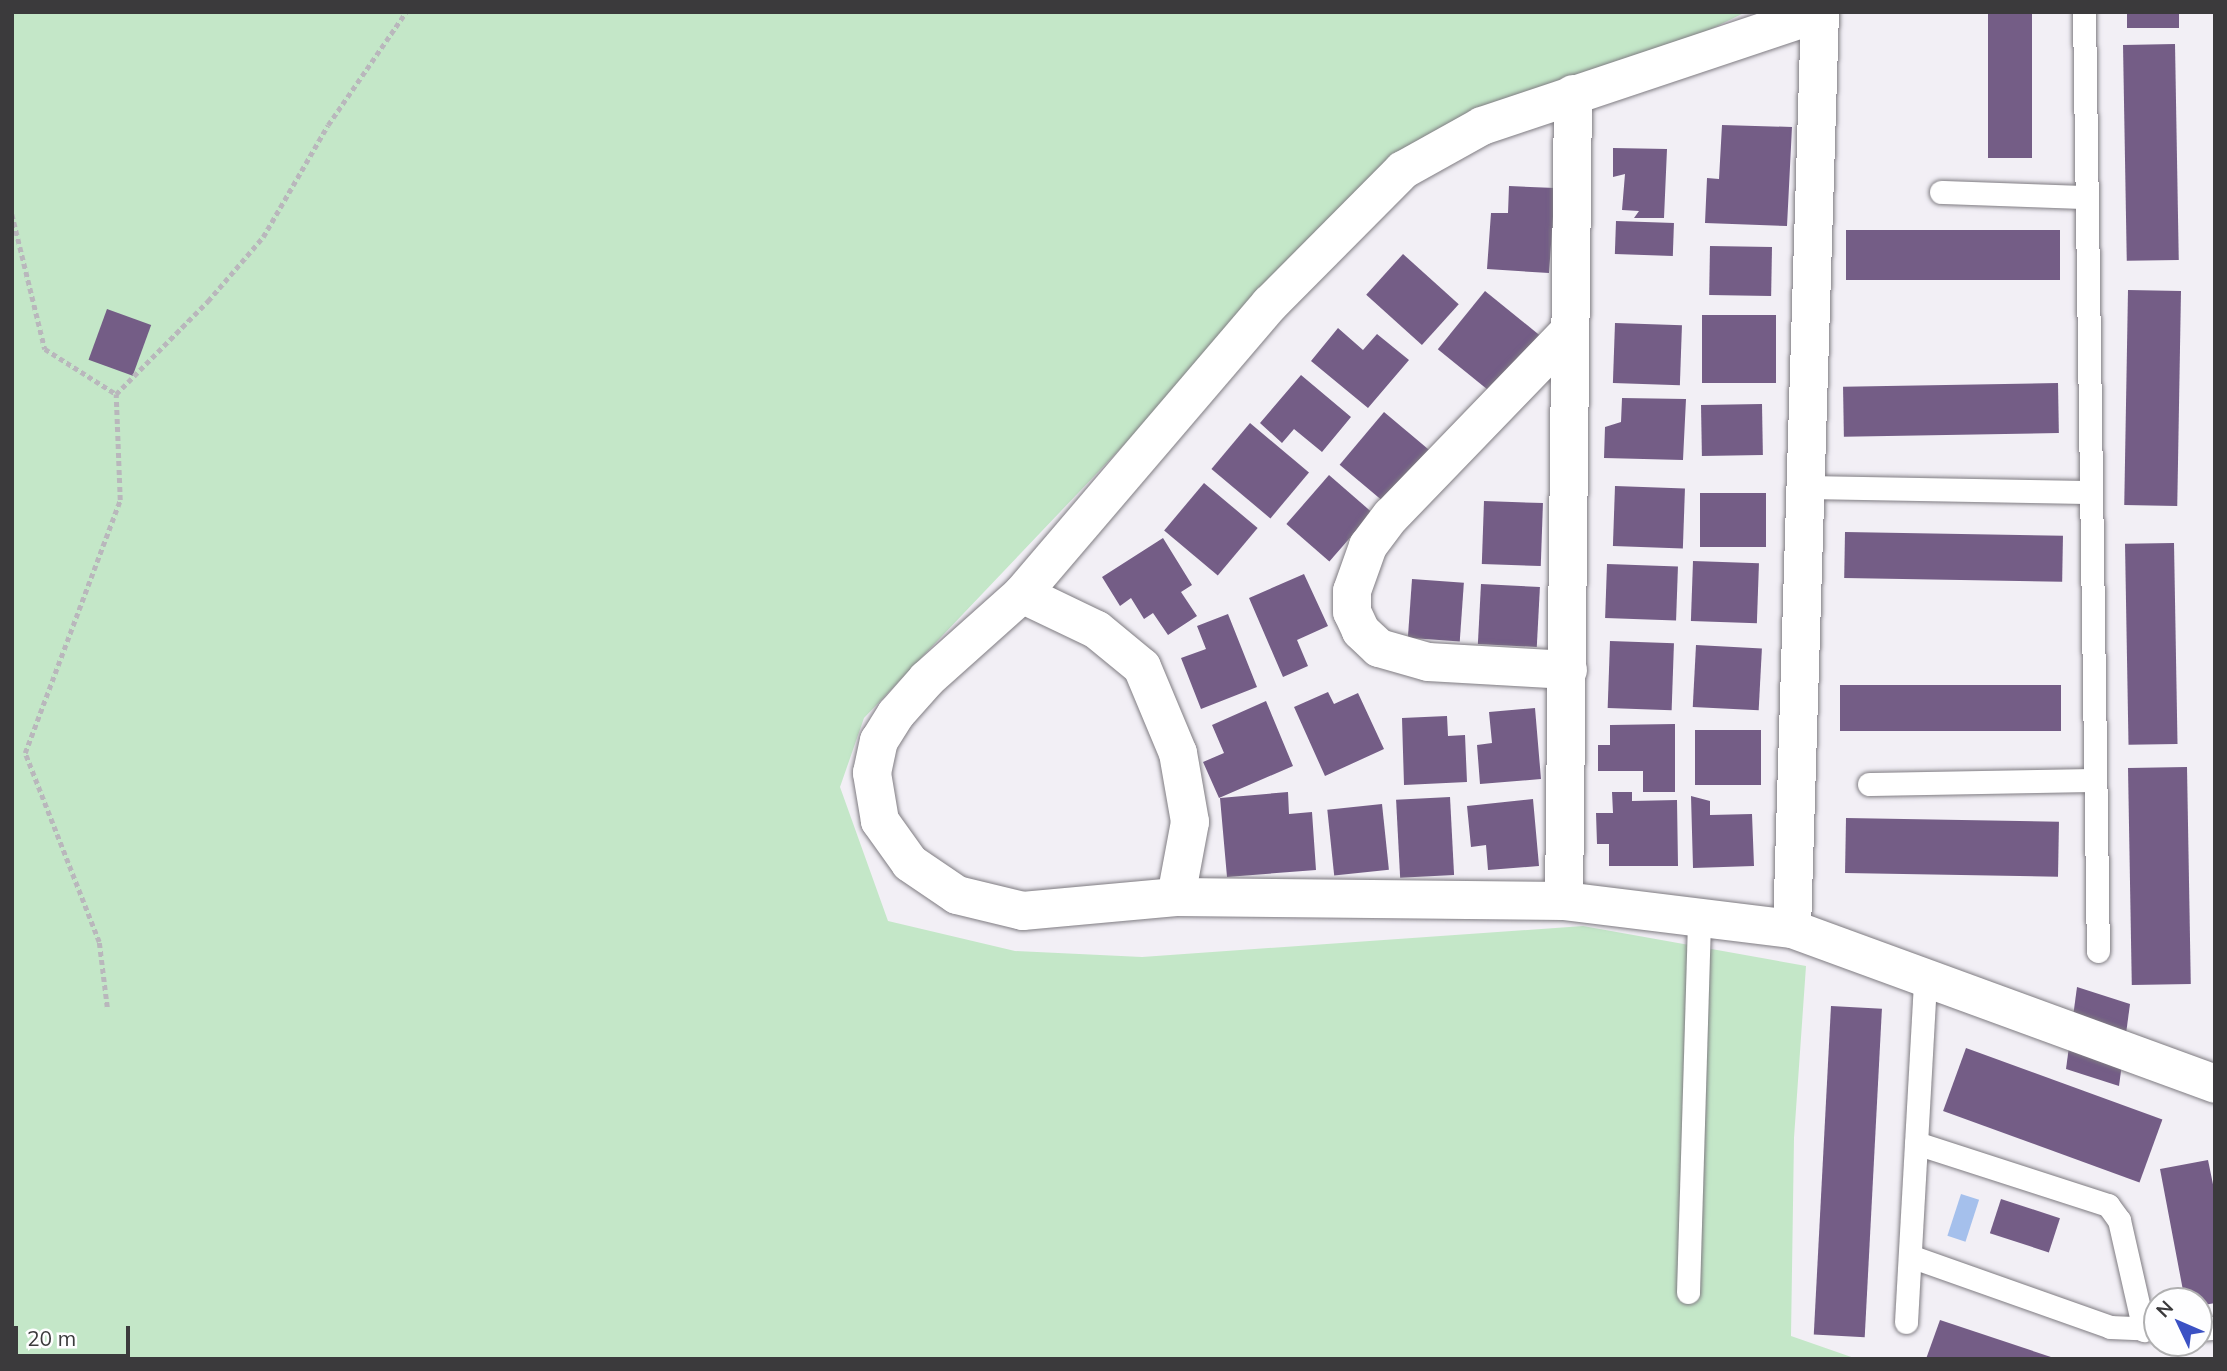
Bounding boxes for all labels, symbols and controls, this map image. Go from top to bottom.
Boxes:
north arrow [2143,1287,2213,1357]
text: N [2151,1295,2178,1322]
scale bar [18,1312,133,1356]
text: 20 m [27,1325,76,1351]

